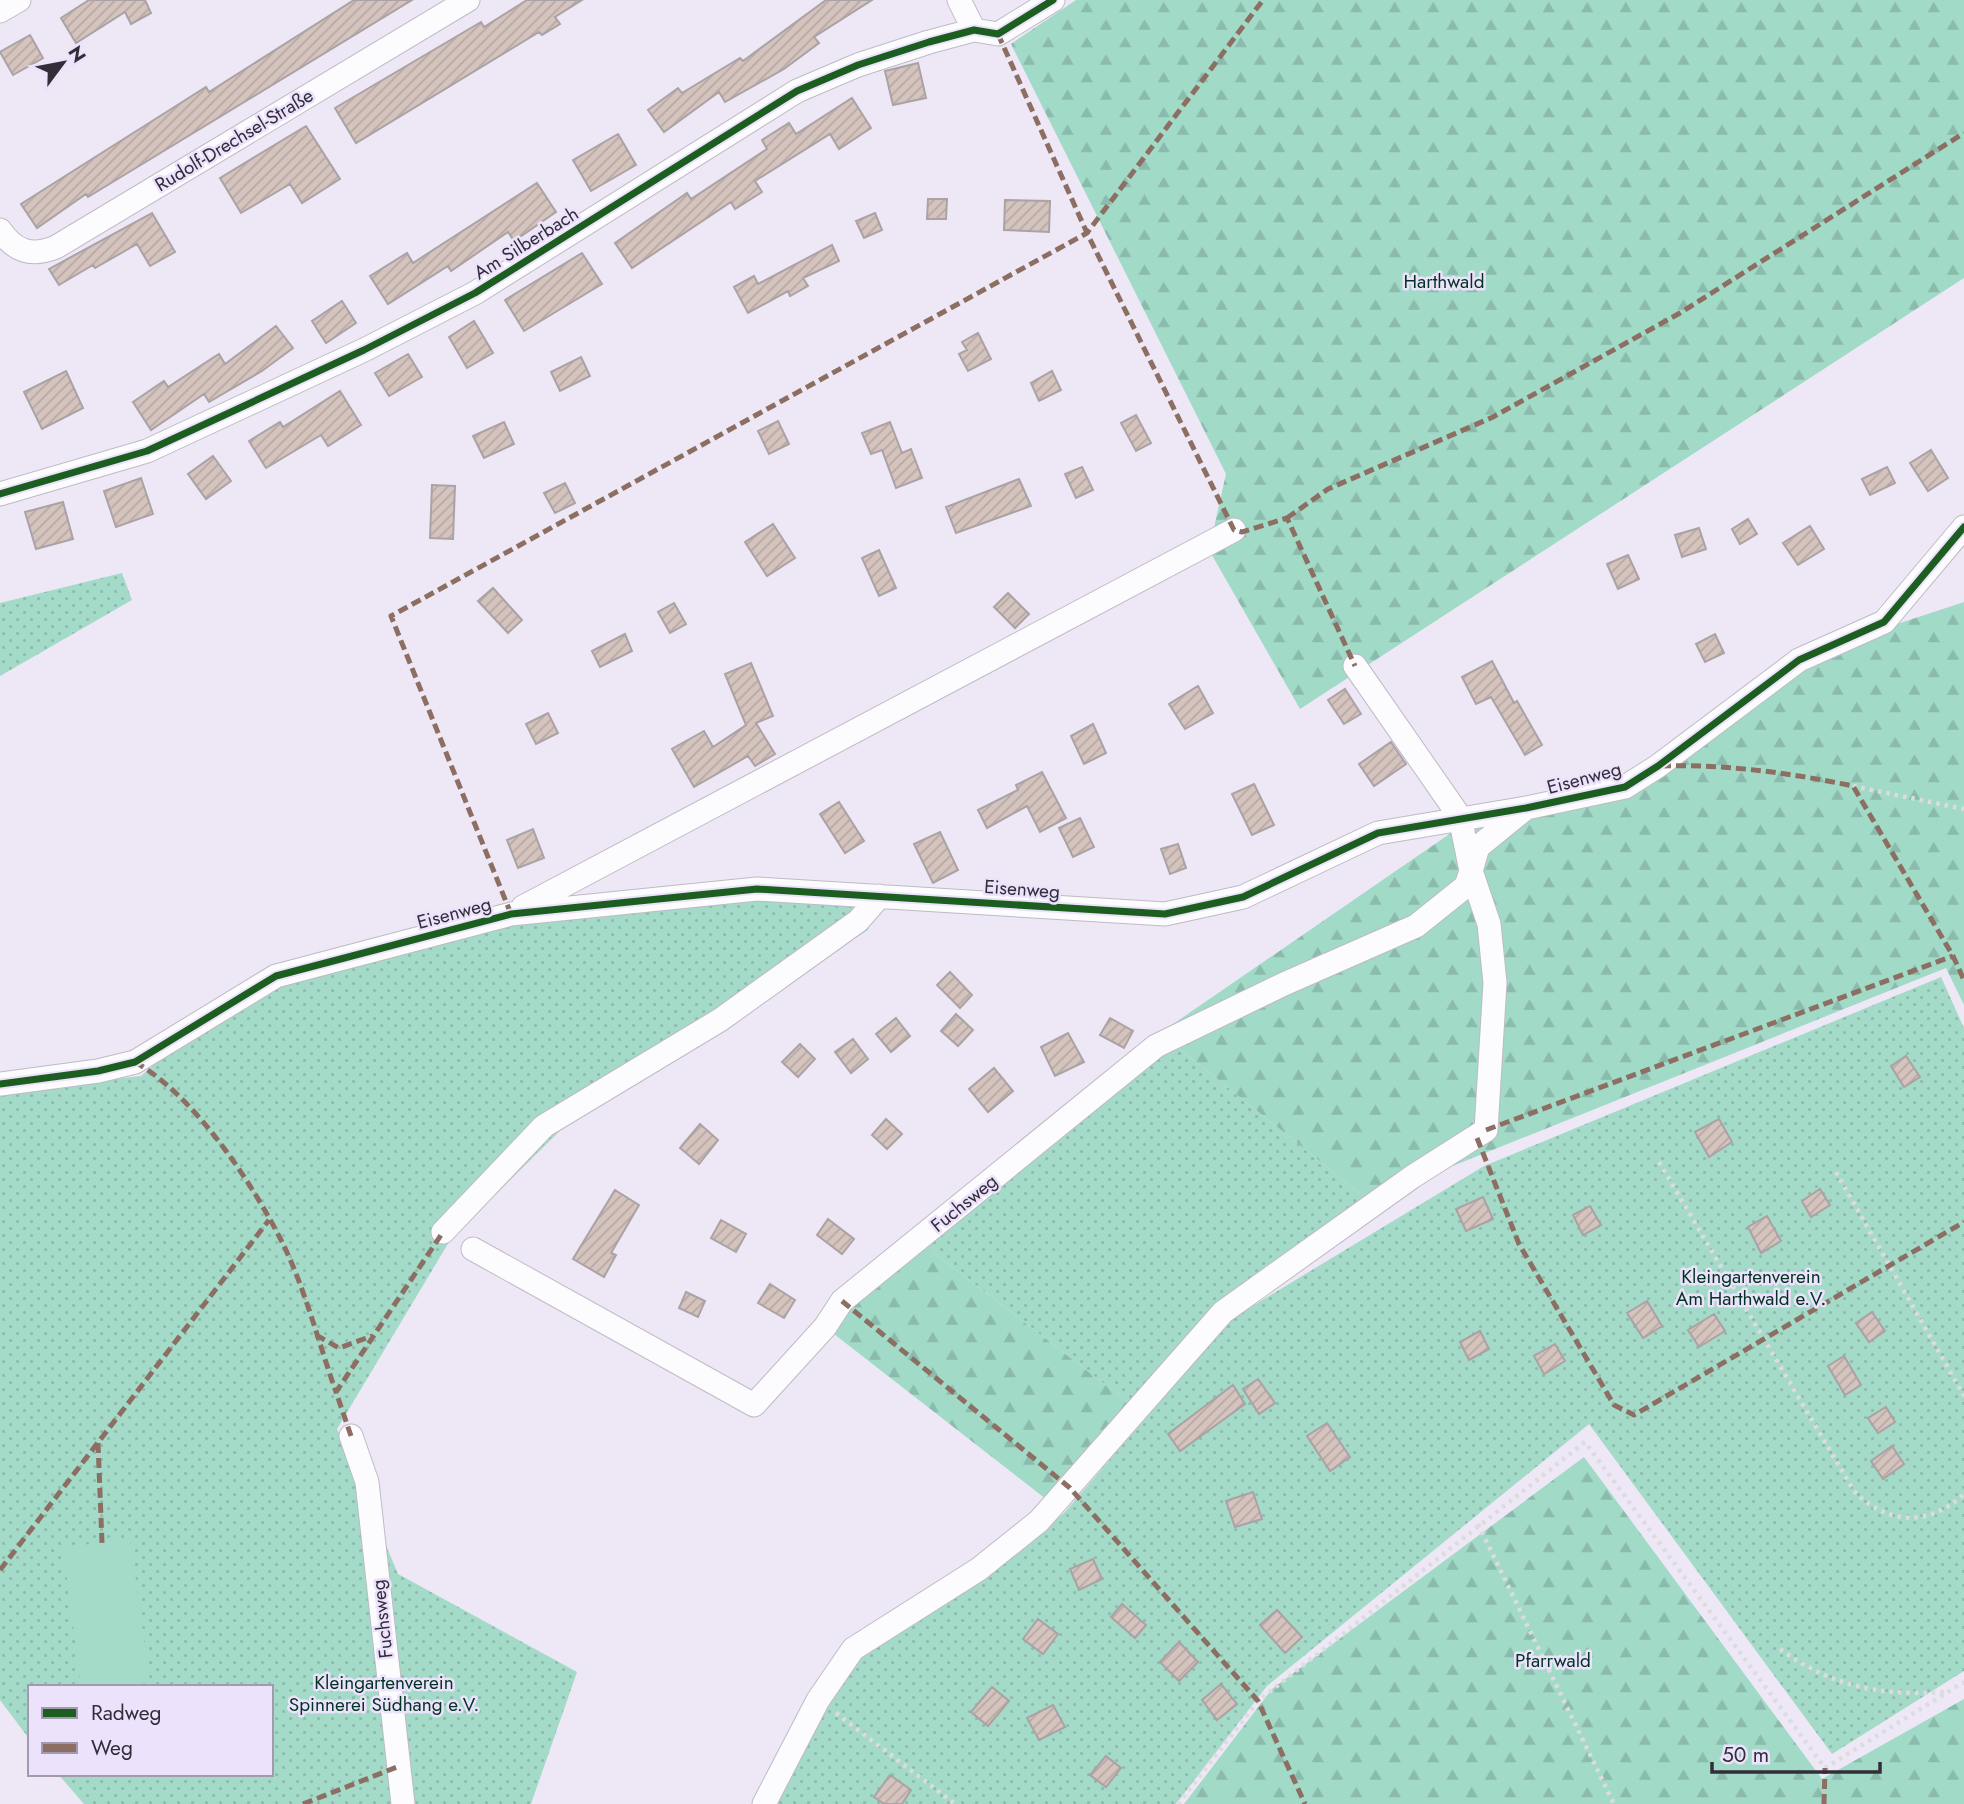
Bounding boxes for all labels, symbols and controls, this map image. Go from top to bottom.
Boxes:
north arrow [28,28,98,98]
text: N [62,41,92,68]
street label: Rudolf-Drechsel-Straße [150,82,319,198]
street label: Am Silberbach [468,200,584,286]
park label: Harthwald [1404,268,1484,295]
street label: Eisenweg [1544,755,1624,801]
street label: Eisenweg [983,873,1061,905]
street label: Eisenweg [414,890,494,936]
street label: Fuchsweg [925,1168,1003,1238]
park label: Kleingartenverein Am Harthwald e.V. [1676,1263,1826,1312]
street label: Fuchsweg [364,1578,400,1660]
park label: Pfarrwald [1515,1647,1591,1674]
park label: Kleingartenverein Spinnerei Südhang e.V. [289,1669,479,1718]
legend [28,1685,273,1776]
text: Radweg [91,1698,162,1728]
scale bar [1712,1730,1880,1774]
text: Weg [91,1733,133,1763]
text: 50 m [1722,1740,1769,1770]

